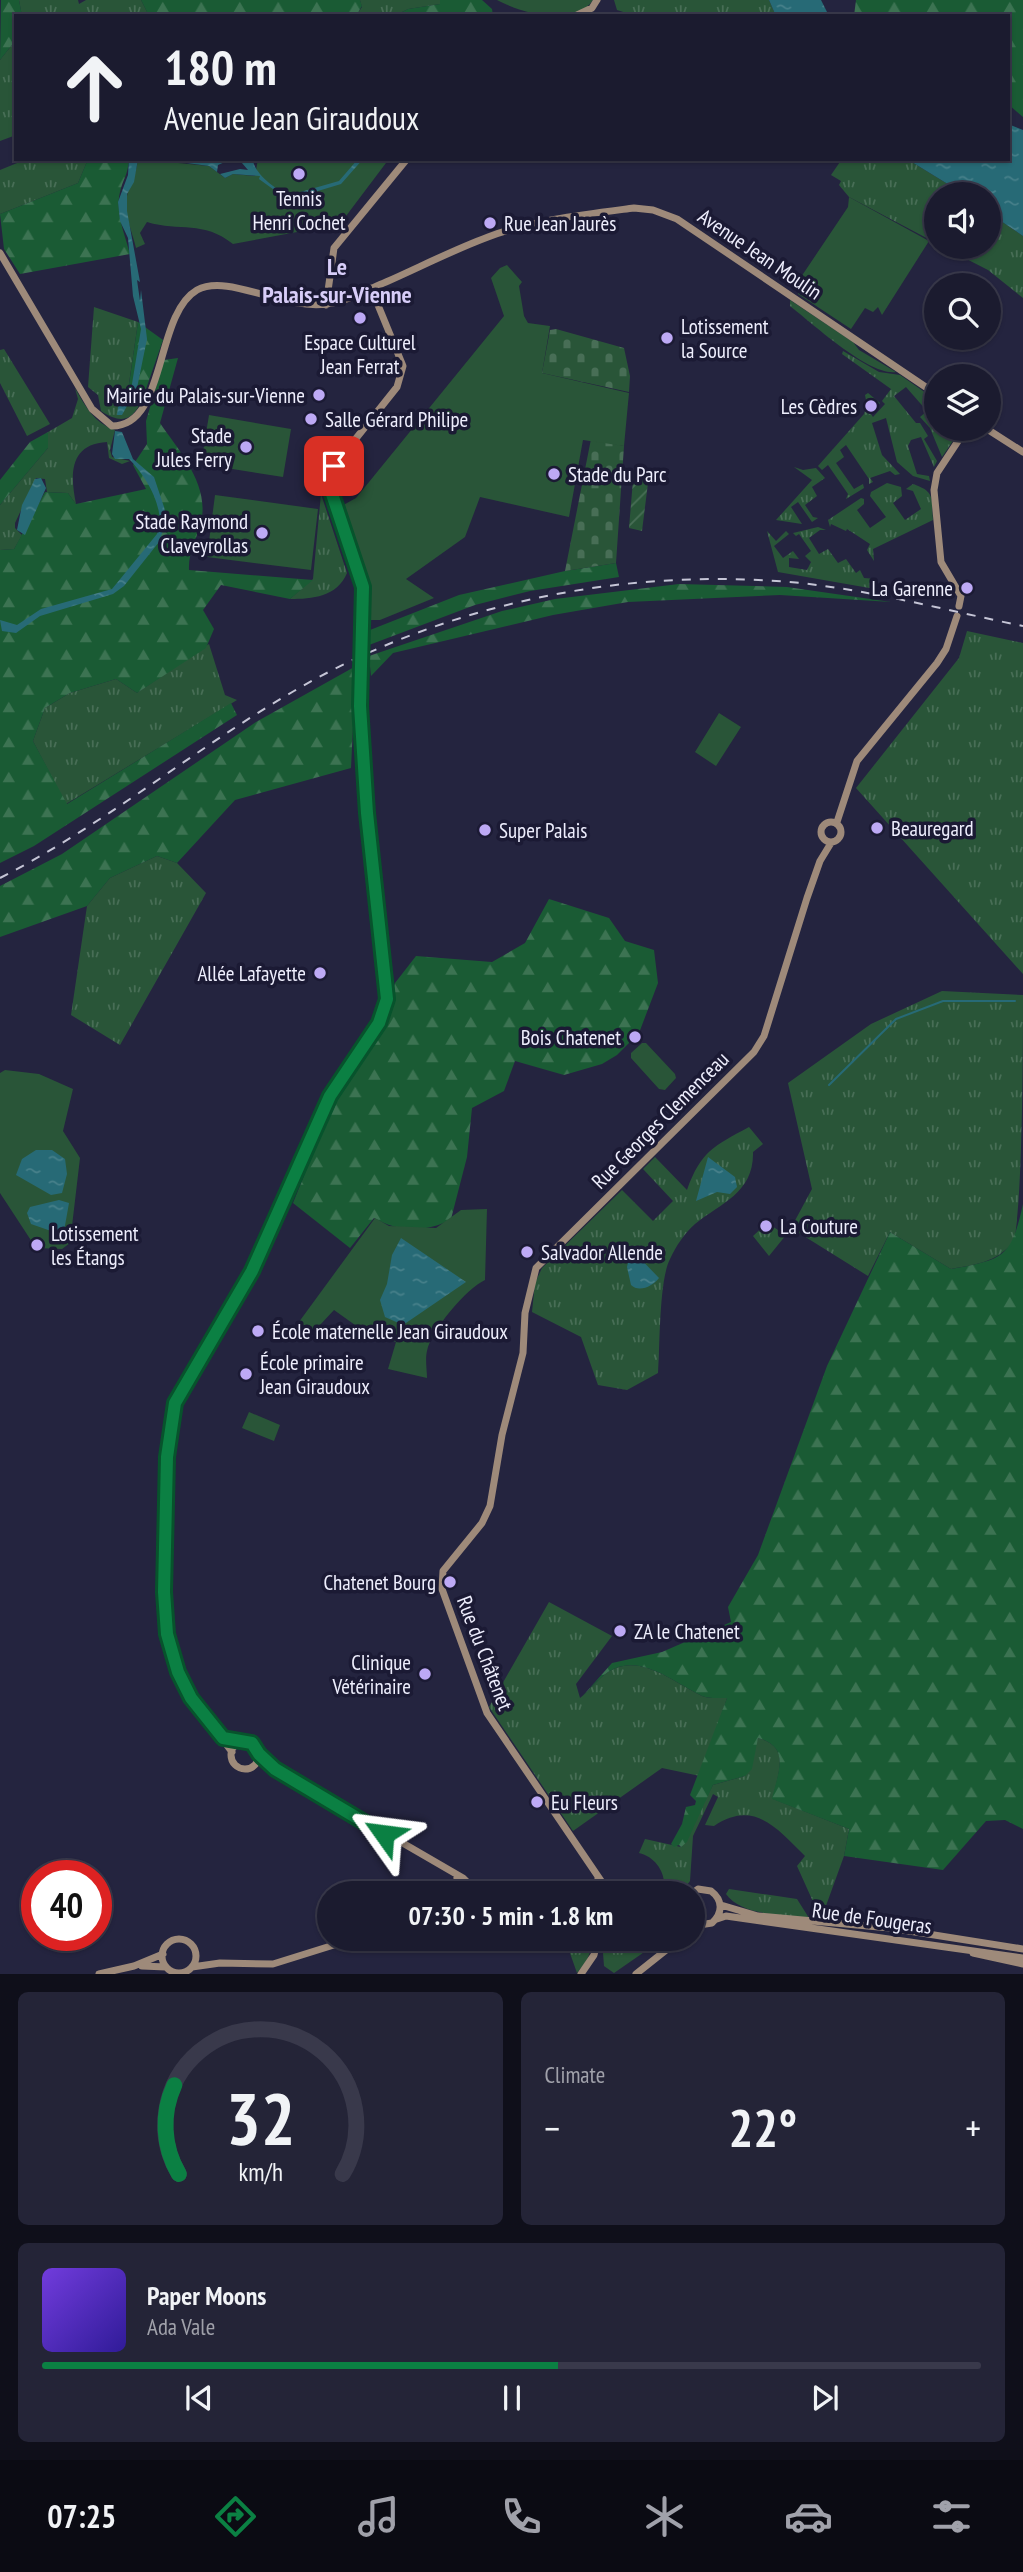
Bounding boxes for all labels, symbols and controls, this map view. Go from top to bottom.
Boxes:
text: 180 m [164,35,277,99]
icon: ahead [49,42,140,133]
text: Avenue Jean Giraudoux [164,97,419,139]
marker: Tennis Henri Cochet [291,166,307,182]
map controls [924,182,1001,441]
button: sound [924,182,1001,259]
place label: Tennis Henri Cochet [252,185,346,236]
street label: Avenue Jean Moulin [693,203,827,305]
place label: Rue Jean Jaurès [504,210,616,237]
marker: Rue Jean Jaurès [482,215,498,231]
district label: Le Palais-sur-Vienne [262,251,412,310]
button: search [924,273,1001,350]
marker: Espace Culturel Jean Ferrat [352,310,368,326]
place label: Lotissement la Source [681,313,769,364]
place label: Espace Culturel Jean Ferrat [304,329,416,380]
marker: Lotissement la Source [659,330,675,346]
button: layers [924,364,1001,441]
place label: Mairie du Palais-sur-Vienne [106,382,305,409]
marker: Mairie du Palais-sur-Vienne [311,387,327,403]
place label: Les Cèdres [781,393,857,420]
marker: Les Cèdres [863,398,879,414]
place label: Salle Gérard Philipe [325,406,468,433]
marker: Salle Gérard Philipe [303,411,319,427]
place label: Stade Jules Ferry [155,422,232,473]
pin [304,436,364,496]
marker: Stade Jules Ferry [238,439,254,455]
icon: arrive [315,447,353,485]
place label: Stade du Parc [568,461,667,488]
marker: Stade du Parc [546,466,562,482]
place label: Stade Raymond Claveyrollas [135,508,248,559]
marker: Stade Raymond Claveyrollas [254,525,270,541]
place label: La Garenne [871,575,953,602]
marker: La Garenne [959,580,975,596]
place label: Beauregard [891,815,974,842]
place label: Super Palais [499,817,587,844]
marker: Beauregard [869,820,885,836]
marker: Super Palais [477,822,493,838]
place label: Allée Lafayette [197,960,306,987]
marker: Allée Lafayette [312,965,328,981]
place label: Bois Chatenet [521,1024,621,1051]
marker: Bois Chatenet [627,1029,643,1045]
street label: Rue Georges Clemenceau [586,1046,734,1194]
place label: La Couture [780,1213,858,1240]
marker: La Couture [758,1218,774,1234]
place label: Lotissement les Étangs [51,1220,139,1271]
marker: Lotissement les Étangs [29,1237,45,1253]
place label: Salvador Allende [541,1239,663,1266]
marker: Salvador Allende [519,1244,535,1260]
place label: École maternelle Jean Giraudoux [272,1318,508,1345]
marker: École maternelle Jean Giraudoux [250,1323,266,1339]
place label: École primaire Jean Giraudoux [259,1349,370,1400]
marker: École primaire Jean Giraudoux [238,1366,254,1382]
place label: Chatenet Bourg [323,1569,436,1596]
marker: Chatenet Bourg [442,1574,458,1590]
street label: Rue du Châtenet [451,1592,519,1714]
place label: ZA le Chatenet [634,1618,740,1645]
marker: ZA le Chatenet [612,1623,628,1639]
place label: Clinique Vétérinaire [331,1649,411,1700]
marker: Clinique Vétérinaire [417,1666,433,1682]
place label: Eu Fleurs [551,1789,618,1816]
marker: Eu Fleurs [529,1794,545,1810]
position arrow [347,1797,421,1871]
speed limit sign: 40 [21,1860,112,1951]
street label: Rue de Fougeras [811,1896,933,1940]
text: 07:30 · 5 min · 1.8 km [409,1899,613,1932]
text: Climate [545,2060,605,2089]
text: 32 [225,2071,295,2165]
text: 22° [728,2094,797,2161]
text: − [545,2103,560,2152]
text: + [965,2103,981,2152]
text: km/h [238,2156,282,2188]
text: Paper Moons [147,2279,266,2312]
text: Ada Vale [147,2312,215,2341]
icon: previous [180,2379,218,2417]
icon: pause [493,2379,531,2417]
icon: next [806,2379,844,2417]
icon: directions [211,2492,260,2541]
icon: music [354,2492,403,2541]
icon: phone [497,2492,546,2541]
icon: climate [640,2492,689,2541]
icon: car [784,2492,833,2541]
icon: filters [927,2492,976,2541]
text: 07:25 [47,2495,116,2537]

